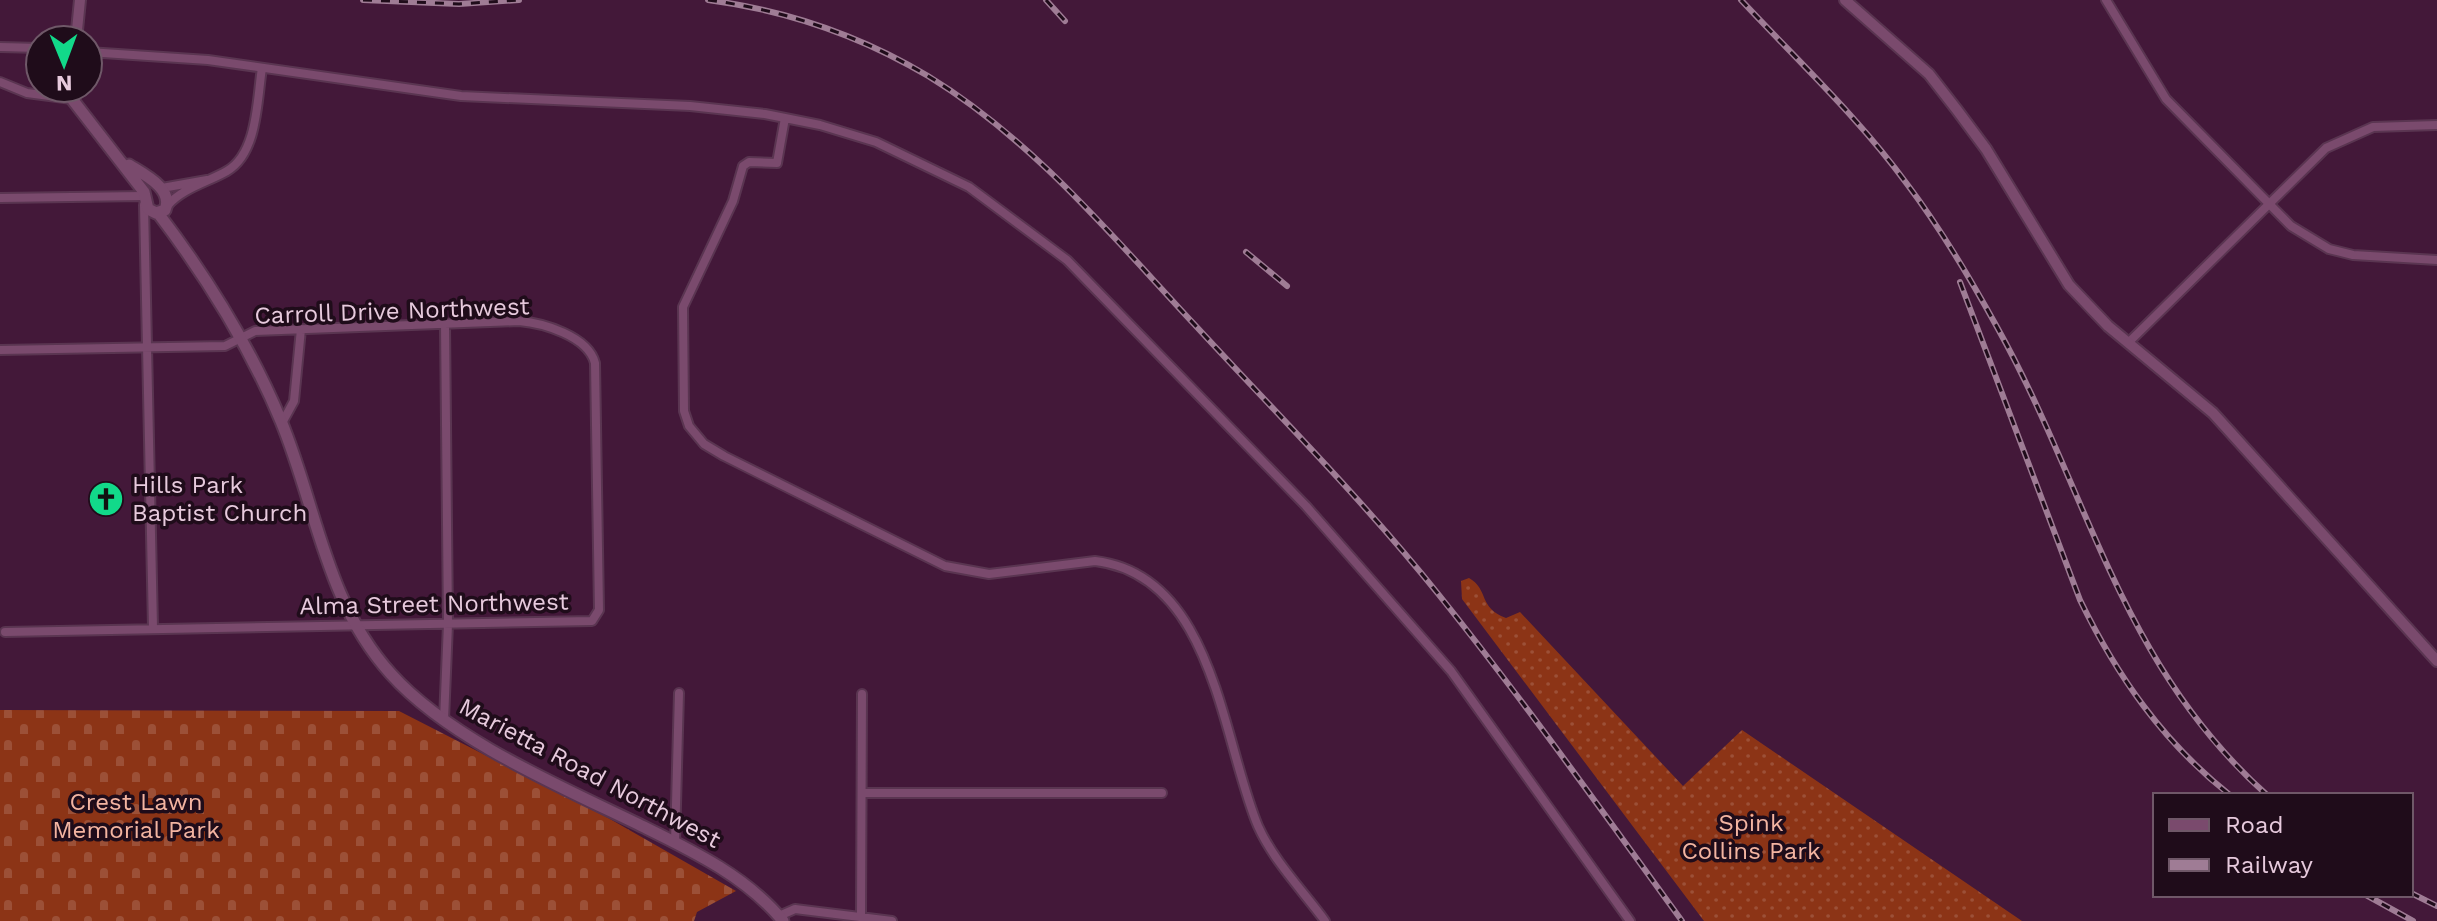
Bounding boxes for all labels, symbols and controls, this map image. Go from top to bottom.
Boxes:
north arrow [24,24,104,104]
text: N [56,71,73,96]
street label: Carroll Drive Northwest [254,292,530,330]
place label: Hills Park Baptist Church [132,471,307,527]
church icon: Hills Park Baptist Church [87,480,125,518]
street label: Alma Street Northwest [299,588,569,620]
street label: Marietta Road Northwest [455,692,725,854]
park label: Crest Lawn Memorial Park [52,788,220,844]
legend [2153,793,2413,897]
park label: Spink Collins Park [1681,809,1821,865]
text: Road [2225,811,2284,839]
text: Railway [2225,851,2314,879]

